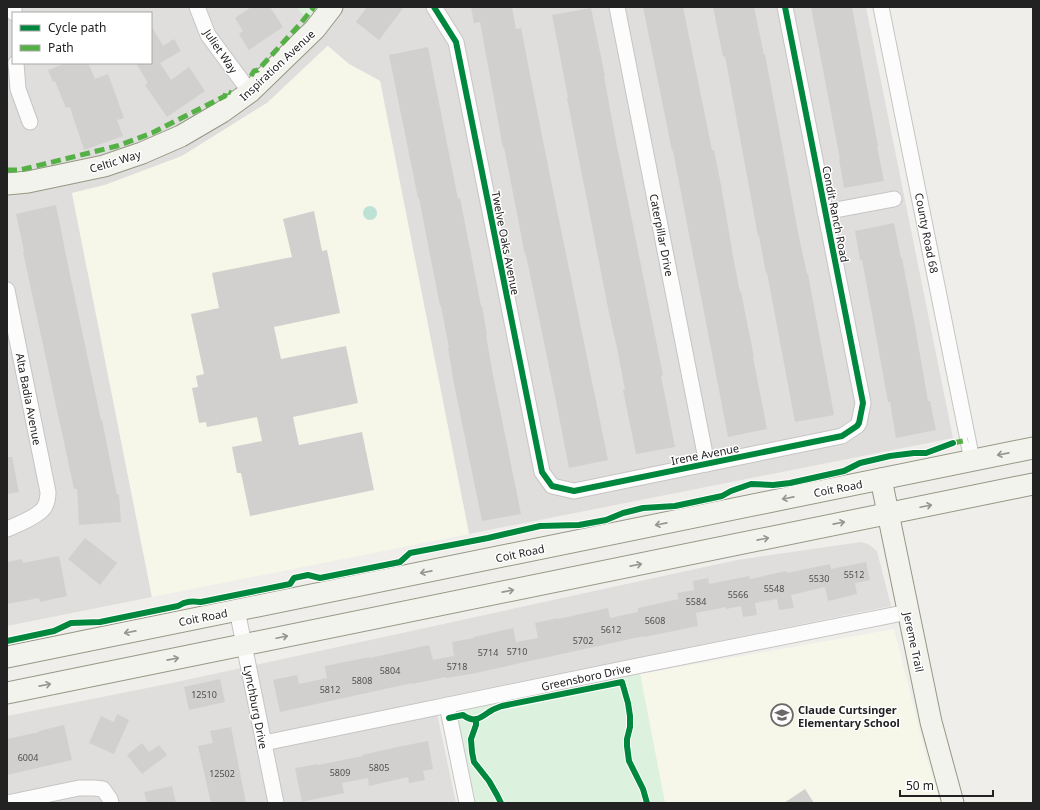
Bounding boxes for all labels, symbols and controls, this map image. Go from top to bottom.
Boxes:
legend [12,12,152,64]
text: Cycle path [48,19,106,36]
street label: Juliet Way [200,25,241,76]
street label: Inspiration Avenue [236,26,318,104]
text: Path [48,39,74,56]
street label: Celtic Way [88,146,143,176]
street label: Condit Ranch Road [819,164,853,264]
street label: Twelve Oaks Avenue [489,190,523,296]
street label: Caterpillar Drive [647,192,677,278]
street label: County Road 68 [912,192,942,274]
street label: Alta Badia Avenue [13,352,45,446]
street label: Irene Avenue [670,440,740,468]
one-way arrow [996,450,1009,458]
street label: Coit Road [812,476,864,500]
one-way arrow [782,495,795,503]
one-way arrow [919,501,932,509]
one-way arrow [832,519,845,527]
one-way arrow [655,520,668,528]
one-way arrow [756,534,769,542]
street label: Coit Road [494,540,546,566]
one-way arrow [629,560,642,568]
one-way arrow [420,568,433,576]
house number: 5512 [844,568,864,581]
house number: 5530 [809,572,829,585]
house number: 5548 [764,582,784,595]
one-way arrow [502,586,515,594]
house number: 5566 [728,588,748,601]
house number: 5584 [686,595,706,608]
street label: Coit Road [177,605,229,629]
street label: Jereme Trail [900,610,928,673]
house number: 5608 [645,614,665,627]
house number: 5612 [601,623,621,636]
one-way arrow [124,628,137,636]
one-way arrow [275,632,288,640]
house number: 5702 [573,634,593,647]
house number: 5710 [507,645,527,658]
house number: 5714 [478,646,498,659]
one-way arrow [166,655,179,663]
house number: 5718 [447,660,467,673]
street label: Greensboro Drive [540,660,632,694]
street label: Lynchburg Drive [241,664,271,750]
house number: 5804 [380,664,400,677]
house number: 5808 [352,674,372,687]
one-way arrow [38,680,51,688]
house number: 5812 [320,683,340,696]
house number: 12510 [191,688,217,701]
school or university icon: Claude Curtsinger Elementary School [769,702,795,728]
place label: Claude Curtsinger Elementary School [798,702,900,730]
house number: 6004 [18,751,38,764]
house number: 5805 [369,761,389,774]
house number: 5809 [330,766,350,779]
house number: 12502 [209,767,235,780]
scale bar [900,772,993,798]
text: 50 m [906,777,934,794]

